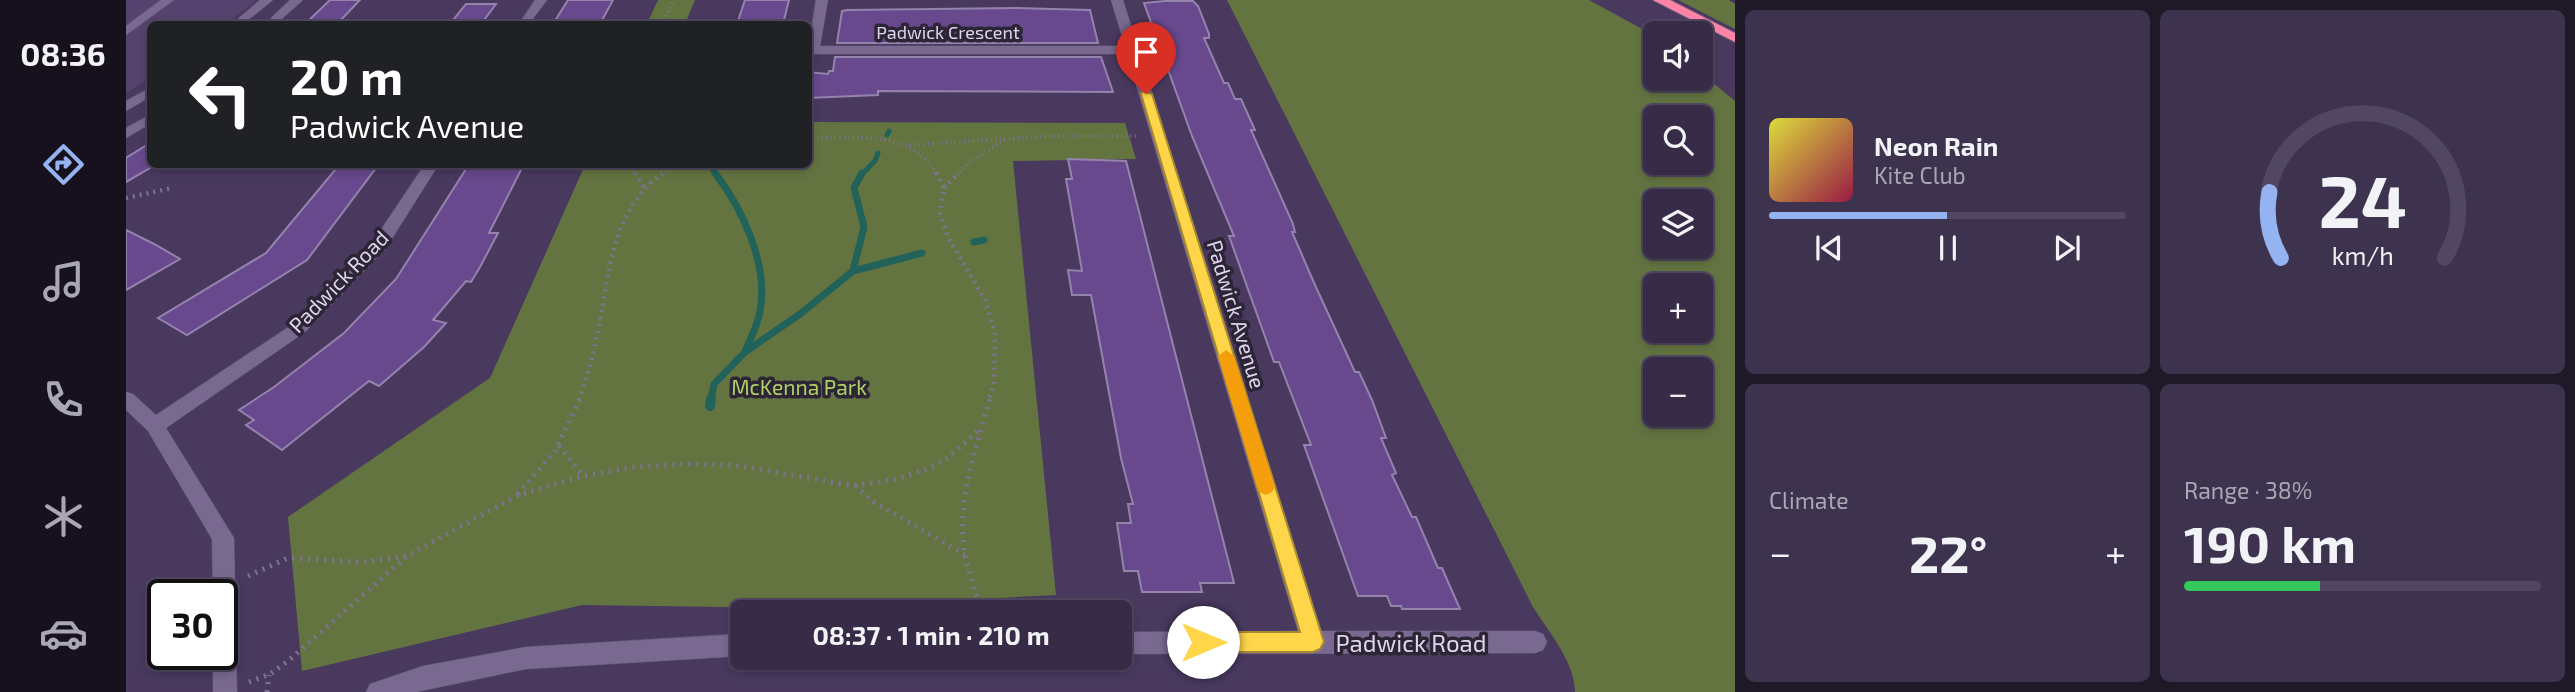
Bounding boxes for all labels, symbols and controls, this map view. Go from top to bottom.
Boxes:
street label: Padwick Crescent [876,21,1020,43]
map controls [1643,21,1713,427]
button: sound [1643,21,1713,91]
pin [1116,22,1176,94]
icon: arrive [1127,33,1165,71]
text: 08:36 [20,34,106,72]
text: 20 m [290,46,403,105]
icon: left [175,49,266,140]
button: search [1643,105,1713,175]
text: Padwick Avenue [290,106,524,144]
text: Neon Rain [1874,130,1998,161]
icon: directions [39,140,88,189]
text: 24 [2318,156,2407,244]
text: Kite Club [1874,161,1966,189]
button: layers [1643,189,1713,259]
street label: Padwick Road [283,225,393,337]
icon: previous [1810,229,1848,267]
icon: pause [1929,229,1967,267]
icon: next [2048,229,2086,267]
street label: Padwick Avenue [1203,237,1271,391]
text: km/h [2331,240,2394,270]
icon: music [39,257,88,306]
button: + [1643,273,1713,343]
button: − [1643,357,1713,427]
park label: McKenna Park [731,374,867,399]
icon: phone [39,375,88,424]
text: Range · 38% [2184,476,2312,504]
text: Climate [1769,486,1849,514]
icon: climate [39,492,88,541]
text: 190 km [2184,511,2356,573]
text: 22° [1909,521,1987,583]
text: − [1769,529,1791,575]
text: + [2105,529,2126,575]
speed limit sign: 30 [147,579,238,670]
position arrow [1166,605,1240,679]
icon: car [39,609,88,658]
text: 08:37 · 1 min · 210 m [812,619,1050,650]
street label: Padwick Road [1335,628,1487,657]

